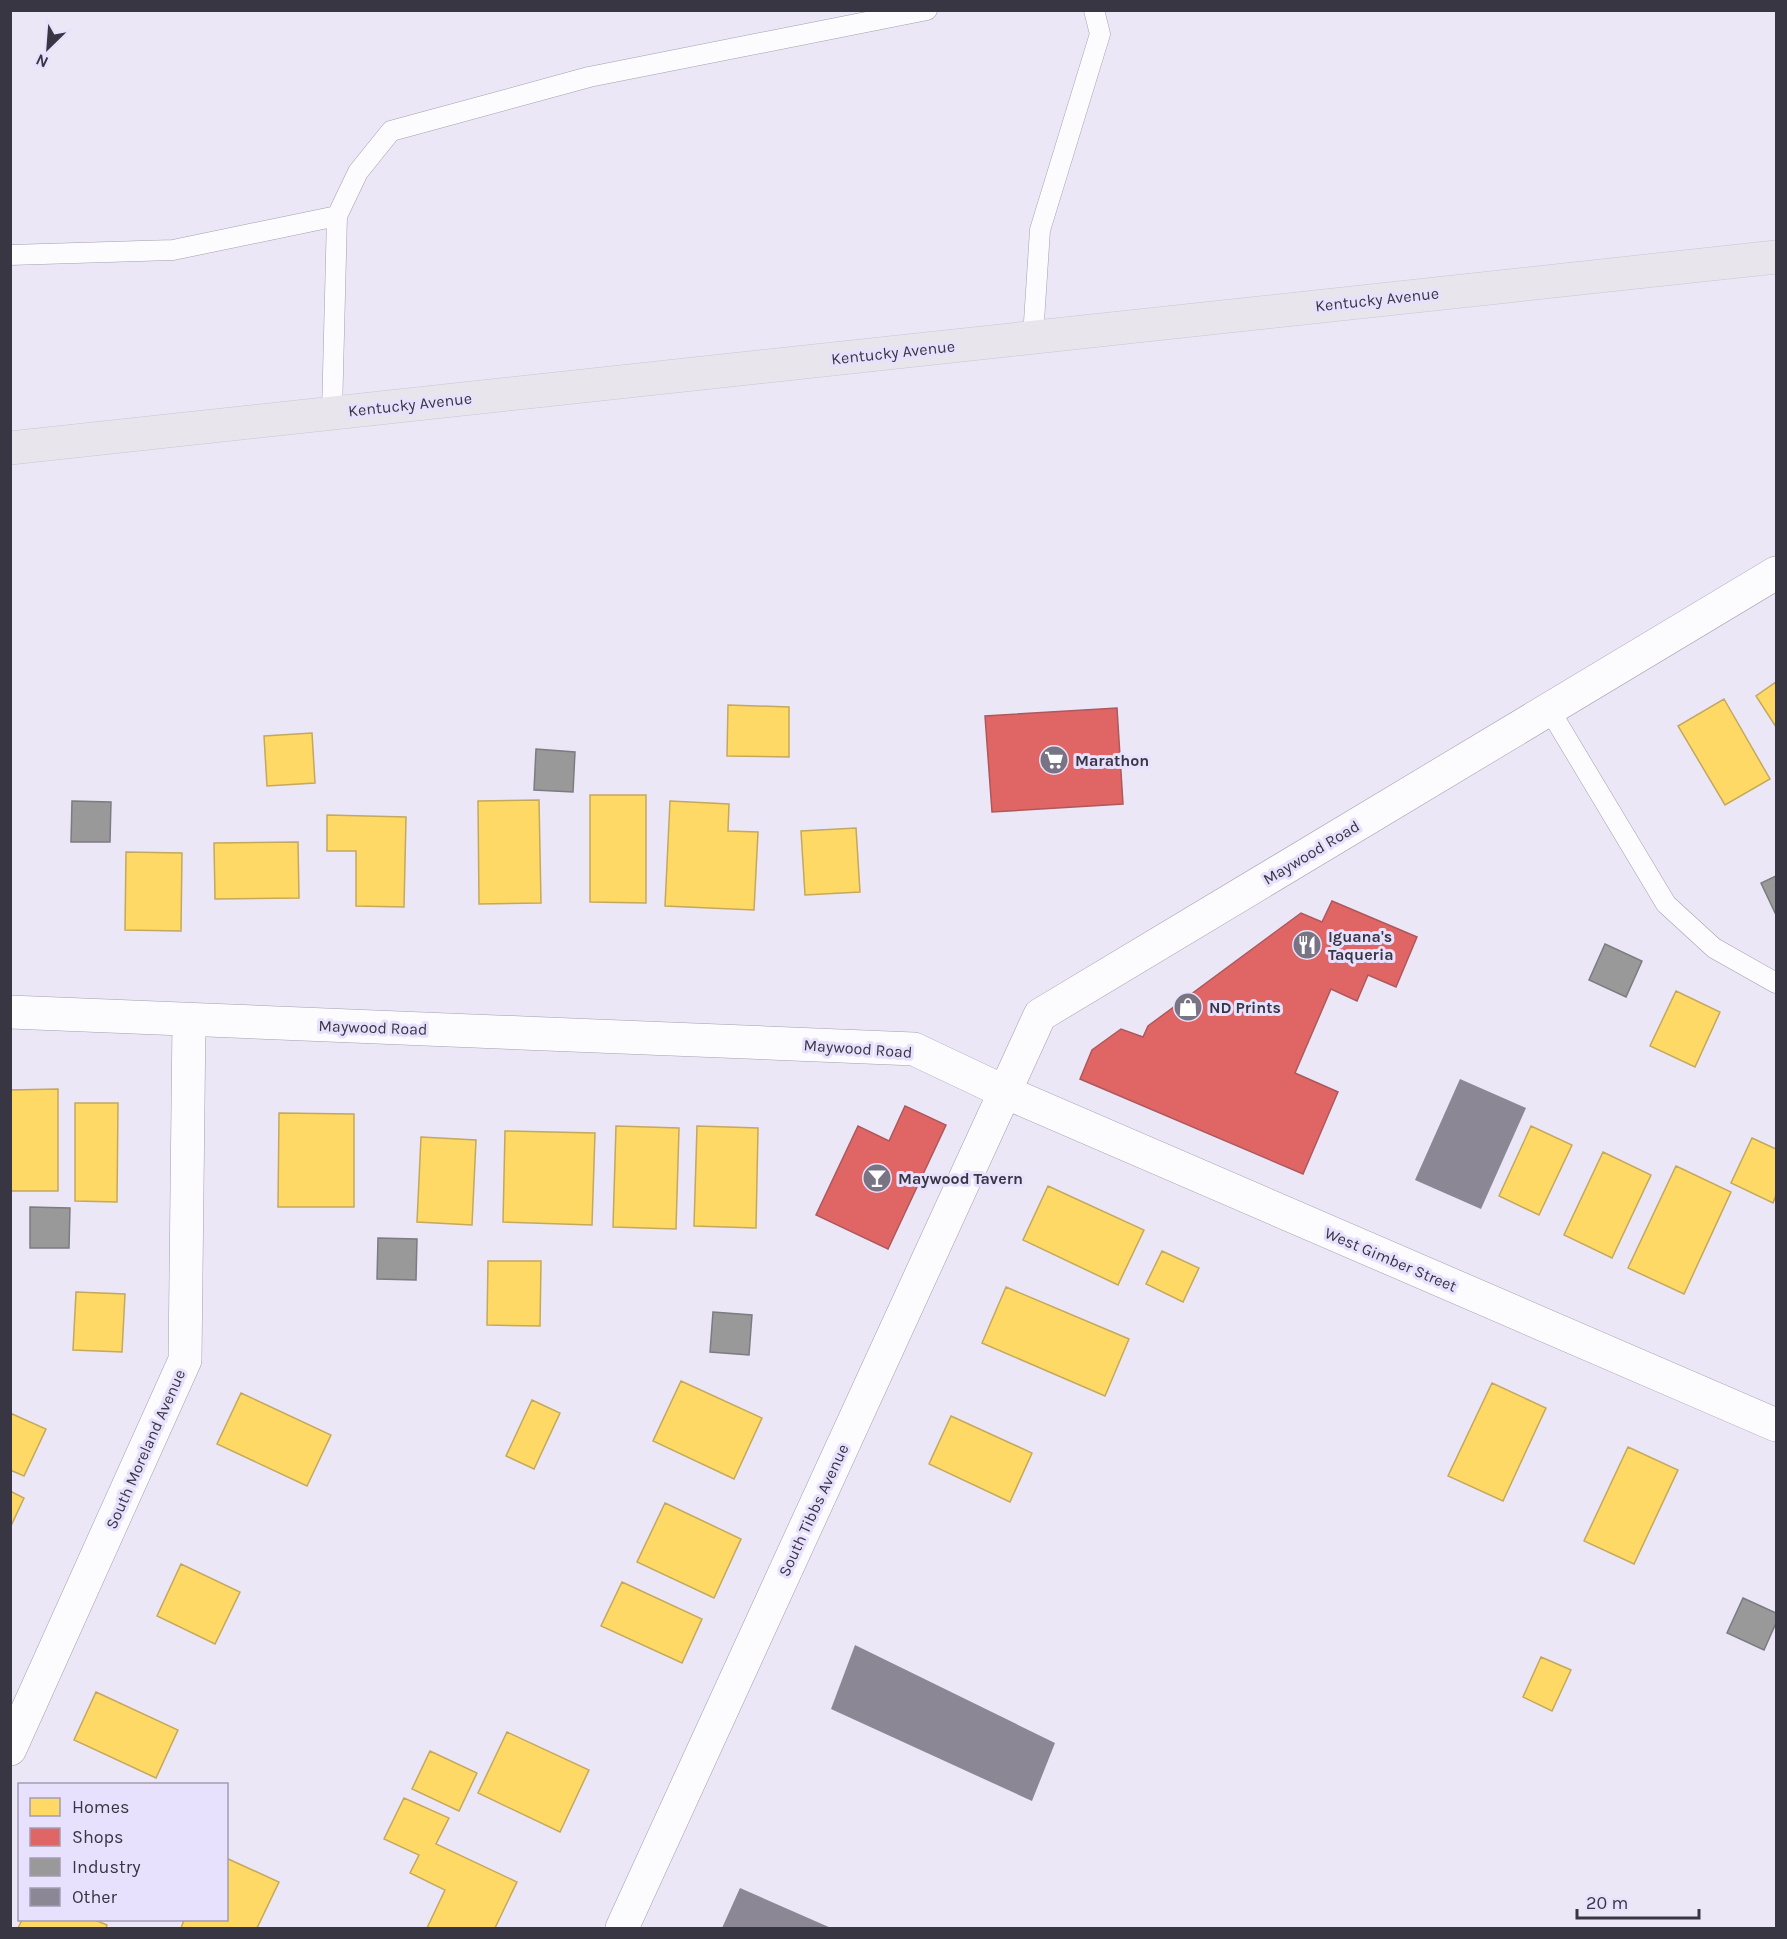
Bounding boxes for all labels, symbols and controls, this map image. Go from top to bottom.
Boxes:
north arrow [18,18,78,78]
text: N [33,50,51,72]
street label: Kentucky Avenue [1314,284,1440,315]
street label: Kentucky Avenue [830,337,956,368]
street label: Kentucky Avenue [347,389,473,420]
supermarket icon: Marathon [1038,744,1070,776]
place label: Marathon [1075,751,1149,770]
street label: Maywood Road [1260,816,1363,889]
place label: Iguana's Taqueria [1328,927,1394,964]
restaurant icon: Iguana's Taqueria [1291,929,1323,961]
shop icon: ND Prints [1172,991,1204,1023]
place label: ND Prints [1209,998,1281,1017]
street label: Maywood Road [318,1016,428,1039]
street label: Maywood Road [803,1035,913,1062]
bar icon: Maywood Tavern [861,1162,893,1194]
place label: Maywood Tavern [898,1169,1023,1188]
street label: West Gimber Street [1322,1223,1460,1296]
street label: South Moreland Avenue [102,1366,189,1532]
street label: South Tibbs Avenue [774,1441,853,1580]
legend [18,1783,228,1921]
text: Homes [72,1796,129,1818]
text: Shops [72,1826,124,1848]
text: Industry [72,1856,141,1878]
scale bar [1577,1882,1698,1920]
text: Other [72,1886,117,1908]
text: 20 m [1586,1892,1628,1914]

